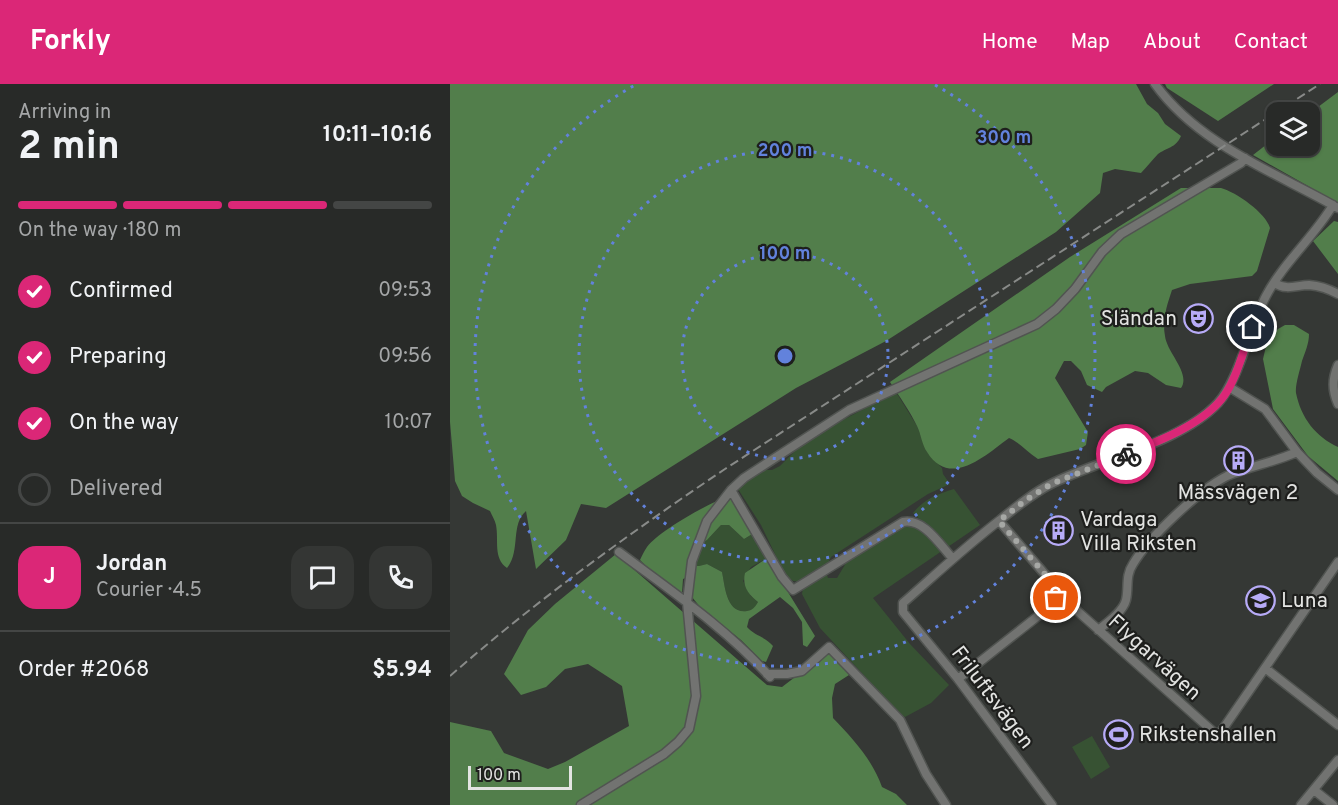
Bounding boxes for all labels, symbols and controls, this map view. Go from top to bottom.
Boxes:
text: Forkly [30,24,111,60]
text: Home [982,29,1038,56]
text: Map [1071,29,1110,56]
text: About [1143,29,1201,56]
text: Contact [1234,29,1308,56]
text: Arriving in [18,100,111,126]
map controls [1266,102,1320,156]
button: layers [1266,102,1320,156]
text: 10:11–10:16 [323,122,432,149]
text: 2 min [18,124,120,173]
text: 300 m [977,127,1031,150]
text: 200 m [757,140,813,163]
text: On the way · 180 m [18,218,181,244]
text: 100 m [759,243,811,266]
icon: check [18,275,51,308]
text: Confirmed [69,278,173,305]
text: 09:53 [378,278,432,304]
pin [1226,301,1277,352]
theatre icon: Sländan [1182,302,1214,334]
place label: Sländan [1101,306,1177,333]
icon: home [1235,310,1268,343]
icon: check [18,341,51,374]
text: Preparing [69,344,167,371]
text: 09:56 [378,344,432,370]
centre of rings [775,346,795,366]
icon: check [18,407,51,440]
text: On the way [69,410,179,437]
text: 10:07 [385,410,432,436]
courier [1096,424,1156,484]
icon: bike [1110,438,1143,471]
building icon: Mässvägen 2 [1222,445,1254,477]
text: Delivered [69,476,163,503]
place label: Mässvägen 2 [1178,480,1298,507]
place label: Vardaga Villa Riksten [1080,507,1197,558]
building icon: Vardaga Villa Riksten [1043,515,1075,547]
button: chat [291,546,354,609]
button: phone [369,546,432,609]
text: Jordan [96,551,167,578]
text: J [43,564,56,591]
pin [1030,572,1081,623]
text: Courier · 4.5 [96,578,202,604]
icon: bag [1039,581,1072,614]
school or university icon: Luna [1244,584,1276,616]
place label: Luna [1281,588,1328,615]
street label: Flygarvägen [1102,609,1206,707]
street label: Friluftsvägen [944,641,1039,755]
text: Order #2068 [18,657,150,684]
text: $5.94 [372,657,432,684]
sports icon: Rikstenshallen [1102,718,1134,750]
place label: Rikstenshallen [1139,722,1277,749]
scale bar [468,763,572,790]
text: 100 m [477,766,521,786]

